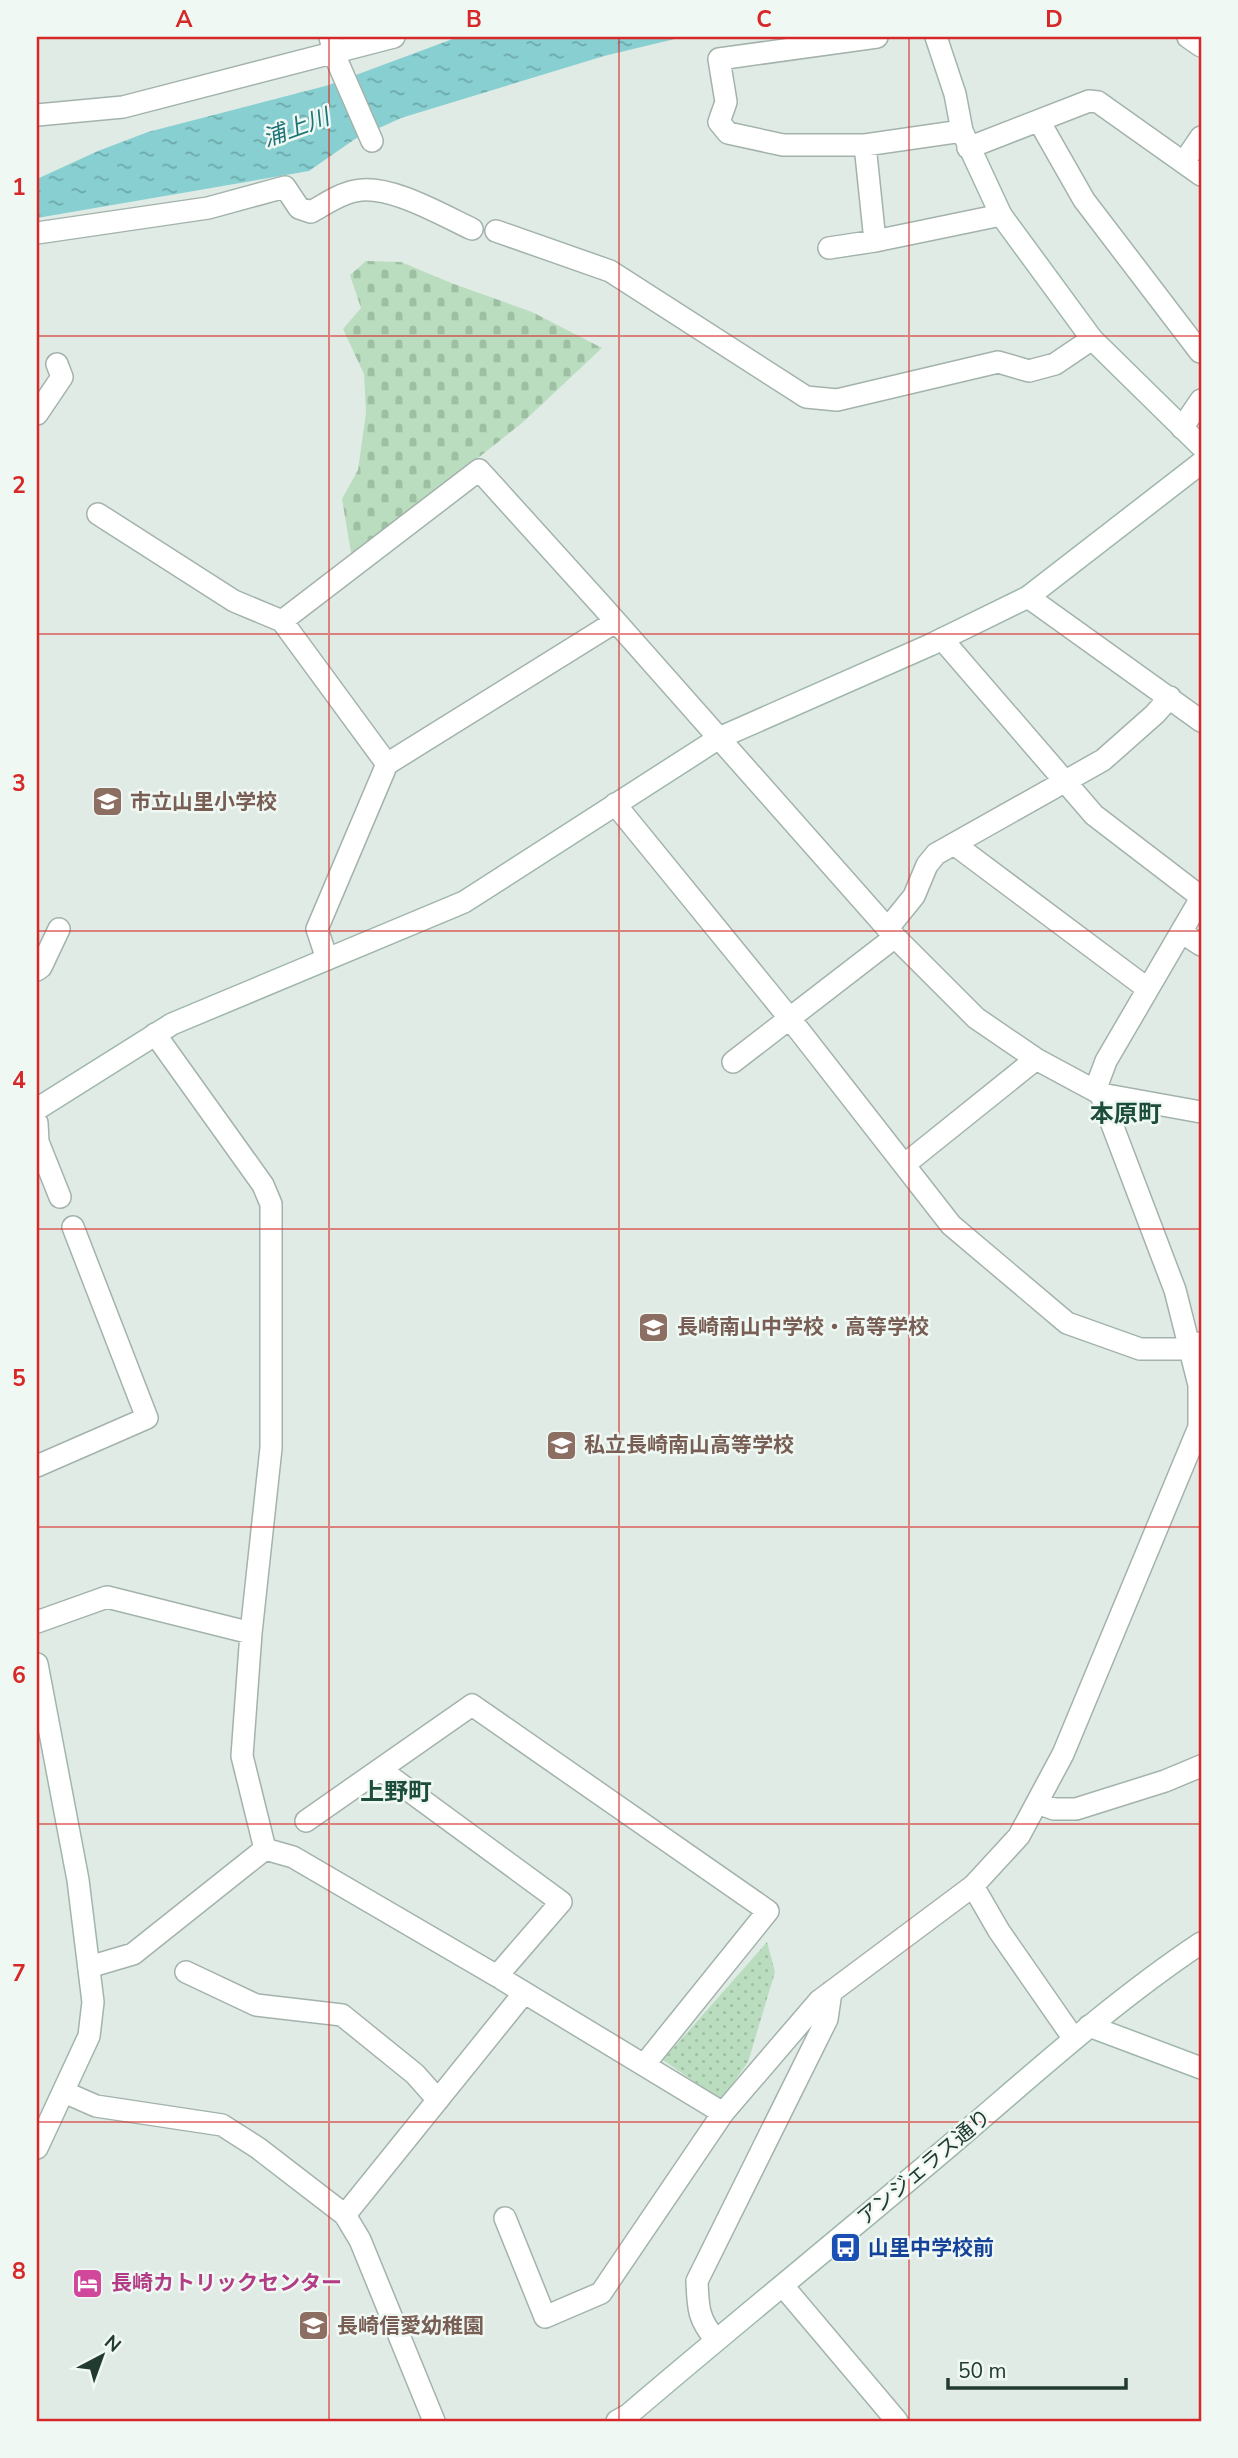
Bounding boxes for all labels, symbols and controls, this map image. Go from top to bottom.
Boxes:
text: A [175,4,193,35]
text: B [466,4,482,35]
text: C [756,4,772,35]
text: D [1045,4,1063,35]
water label: 浦上川 [258,101,337,154]
text: 1 [12,172,26,203]
text: 2 [12,470,26,501]
text: 3 [12,768,26,799]
school or university icon: 市立山里小学校 [90,785,124,819]
place label: 市立山里小学校 [130,788,277,816]
text: 4 [12,1065,26,1096]
district label: 本原町 [1090,1098,1162,1130]
school or university icon: 長崎南山中学校・高等学校 [637,1310,671,1344]
place label: 長崎南山中学校・高等学校 [677,1313,929,1341]
text: 5 [12,1363,26,1394]
school or university icon: 私立長崎南山高等学校 [544,1428,578,1462]
place label: 私立長崎南山高等学校 [584,1431,794,1459]
text: 6 [12,1660,26,1691]
district label: 上野町 [360,1776,432,1808]
text: 7 [12,1958,26,1989]
street label: アンジェラス通り [851,2103,997,2231]
bus stop icon: 山里中学校前 [828,2231,862,2265]
place label: 山里中学校前 [868,2234,994,2262]
text: 8 [12,2256,26,2287]
hotel icon: 長崎カトリックセンター [71,2266,105,2300]
place label: 長崎カトリックセンター [111,2269,342,2297]
school or university icon: 長崎信愛幼稚園 [297,2309,331,2343]
place label: 長崎信愛幼稚園 [337,2312,484,2340]
north arrow [66,2322,136,2392]
text: N [99,2329,126,2358]
scale bar [948,2346,1126,2390]
text: 50 m [958,2357,1007,2385]

